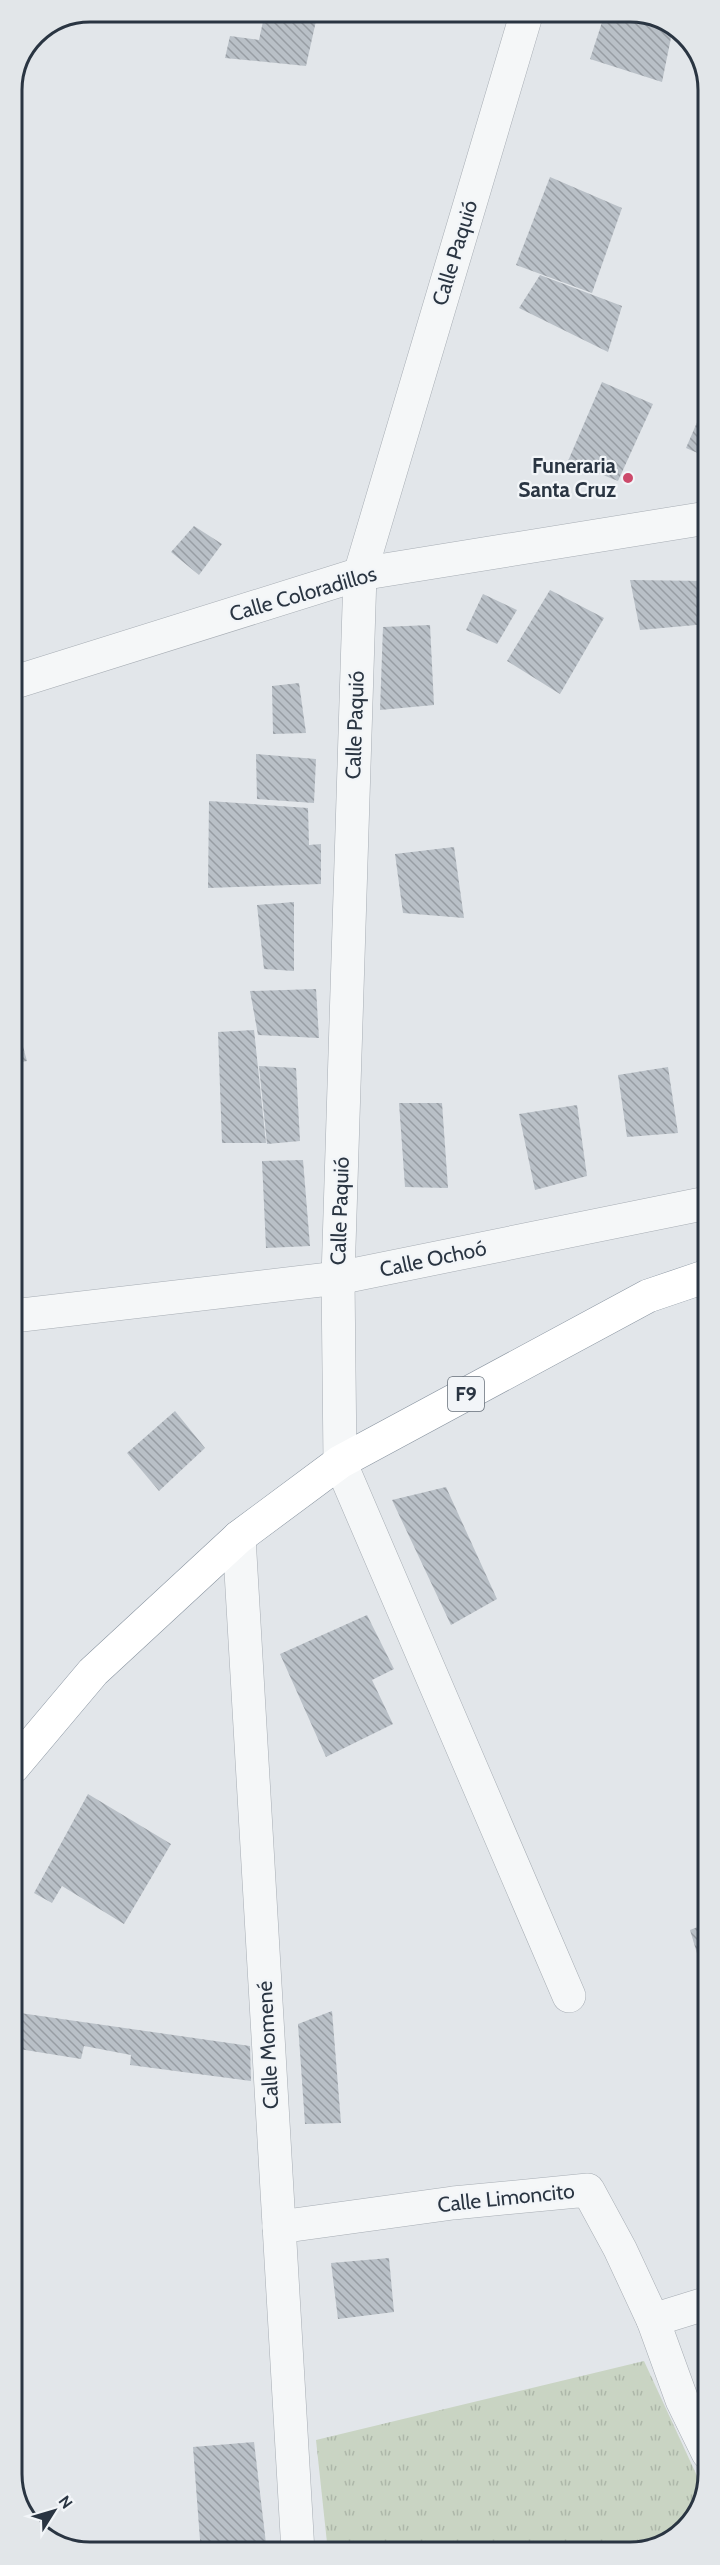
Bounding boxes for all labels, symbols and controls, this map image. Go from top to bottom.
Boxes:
street label: Calle Paquió [427,197,482,309]
place label: Funeraria Santa Cruz [518,453,617,502]
marker: Funeraria Santa Cruz [621,471,635,485]
street label: Calle Coloradillos [227,561,379,626]
street label: Calle Paquió [340,670,369,780]
street label: Calle Paquió [325,1156,354,1266]
street label: Calle Ochoó [377,1235,488,1282]
road number: F9 [448,1377,484,1411]
street label: Calle Momené [252,1980,283,2110]
street label: Calle Limoncito [436,2178,576,2217]
north arrow [24,2481,84,2541]
text: N [55,2492,77,2513]

